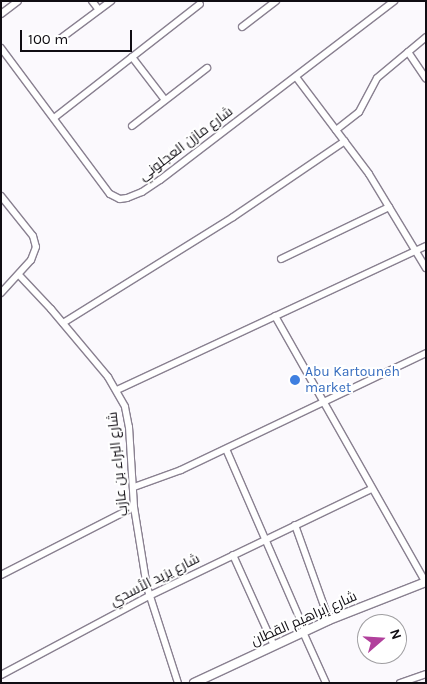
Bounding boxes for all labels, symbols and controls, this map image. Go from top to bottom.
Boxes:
scale bar [22,20,135,52]
text: 100 m [28,30,68,48]
street label: شارع مازن العجلوني [136,103,236,185]
place label: Abu Kartouneh market [305,364,400,397]
marker: Abu Kartouneh market [289,374,301,386]
street label: شارع البراء بن عازب [104,411,132,517]
street label: شارع يزيد الأسدي [107,550,203,610]
street label: شارع إبراهيم القطان [248,588,360,650]
north arrow [357,614,407,664]
text: N [386,627,405,642]

